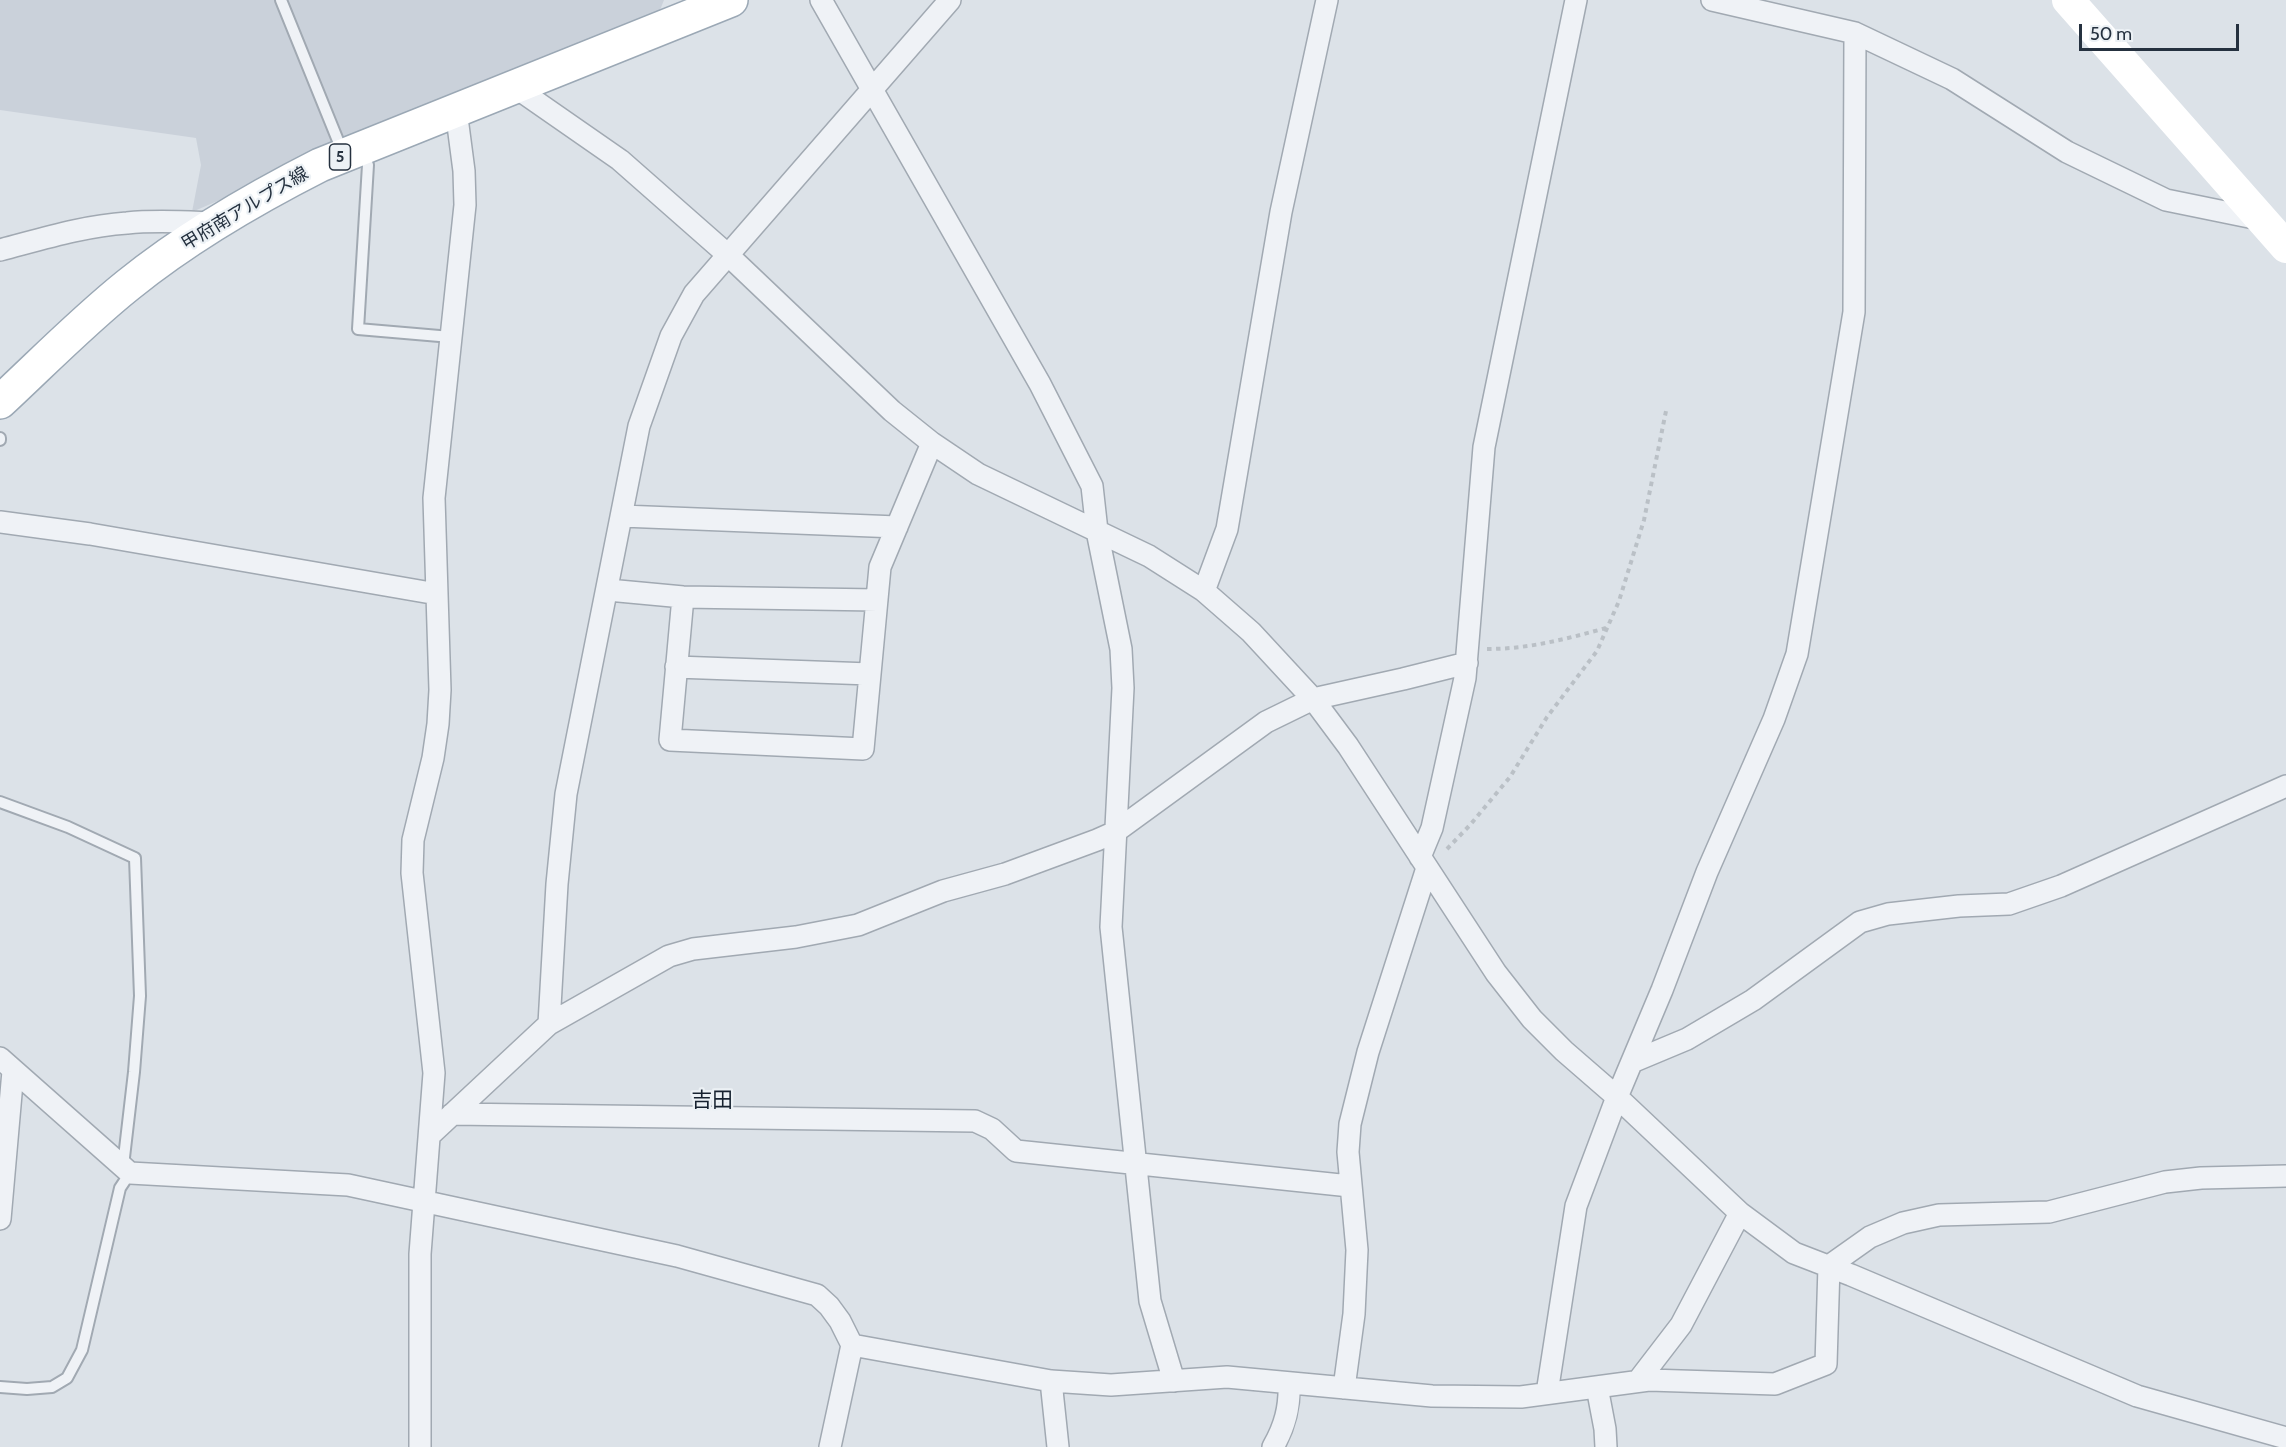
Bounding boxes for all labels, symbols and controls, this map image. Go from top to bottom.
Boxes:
scale bar [2082,12,2242,50]
text: 50 m [2090,23,2132,45]
road number: 5 [330,144,350,170]
street label: 甲府南アルプス線 [178,163,312,255]
district label: 吉田 [691,1088,733,1114]

